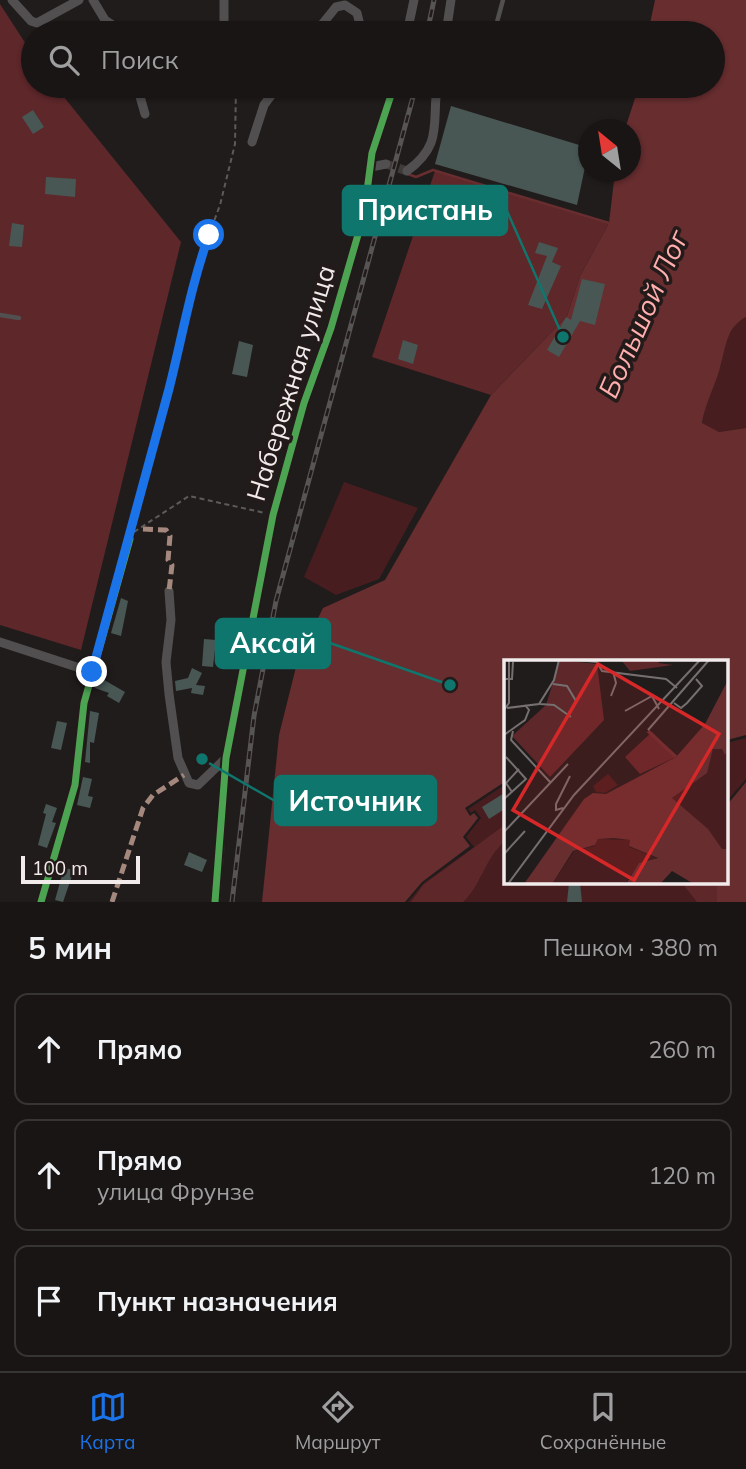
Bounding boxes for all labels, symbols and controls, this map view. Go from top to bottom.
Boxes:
search box [21,21,725,98]
icon: search [45,41,83,79]
text: Поиск [101,43,179,76]
north arrow [578,119,641,182]
callout: Пристань [343,186,507,235]
text: Пристань [357,192,493,227]
route start [193,219,224,250]
water label: Большой Лог [590,223,696,403]
street label: Набережная улица [239,261,342,505]
callout: Аксай [216,619,330,668]
text: Аксай [230,625,316,660]
route end [76,656,107,687]
inset map [504,660,728,884]
callout: Источник [275,776,436,825]
text: Источник [289,783,422,818]
scale bar [21,853,140,885]
text: 100 m [32,856,88,880]
text: 5 мин [28,929,112,967]
text: Пешком · 380 m [543,933,718,962]
icon: ahead [30,1030,68,1068]
text: Прямо [97,1033,182,1066]
text: 260 m [648,1035,716,1064]
text: Прямо [97,1144,182,1177]
icon: ahead [30,1156,68,1194]
text: 120 m [648,1161,716,1190]
text: улица Фрунзе [97,1177,255,1206]
icon: arrive [30,1282,68,1320]
text: Пункт назначения [97,1285,338,1318]
tab: Карта [80,1388,136,1454]
tab: Маршрут [295,1388,380,1454]
tab: Сохранённые [540,1388,666,1454]

